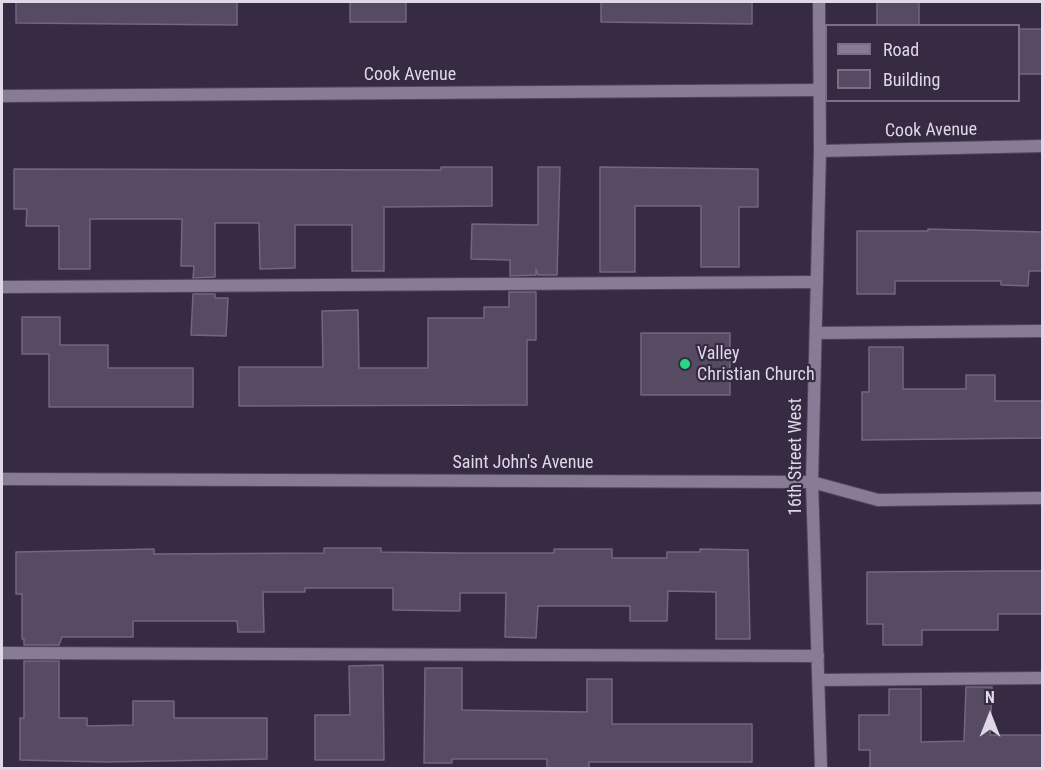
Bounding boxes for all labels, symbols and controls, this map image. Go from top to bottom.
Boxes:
legend [825,24,1020,102]
text: Road [883,39,919,60]
street label: Cook Avenue [364,64,456,86]
text: Building [883,69,940,90]
street label: Cook Avenue [885,119,977,143]
place label: Valley Christian Church [697,343,815,386]
marker: Valley Christian Church [678,357,692,371]
street label: 16th Street West [785,398,807,516]
street label: Saint John's Avenue [452,452,594,474]
north arrow [960,686,1020,746]
text: N [985,688,995,707]

